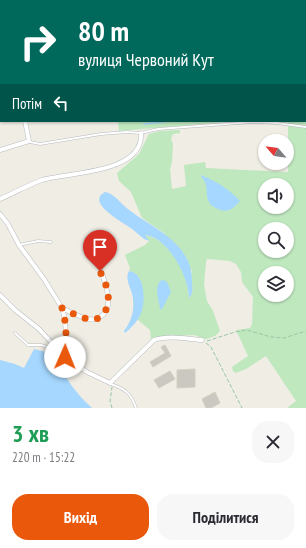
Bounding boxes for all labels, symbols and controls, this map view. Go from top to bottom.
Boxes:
text: 80 m [78,12,129,49]
icon: right [12,16,64,68]
text: вулиця Червоний Кут [78,48,214,71]
icon: left [50,92,72,114]
text: Потім [12,94,42,113]
north arrow [258,134,294,170]
map controls [258,134,294,302]
button: sound [258,178,294,214]
button: search [258,222,294,258]
pin [83,230,117,271]
icon: arrive [89,236,111,258]
button: layers [258,266,294,302]
position arrow [44,336,86,378]
text: 3 хв [12,418,49,449]
button: close [252,421,294,463]
text: 220 m · 15:22 [12,449,75,466]
button: Вихід [12,494,149,540]
button: Поділитися [157,494,294,540]

